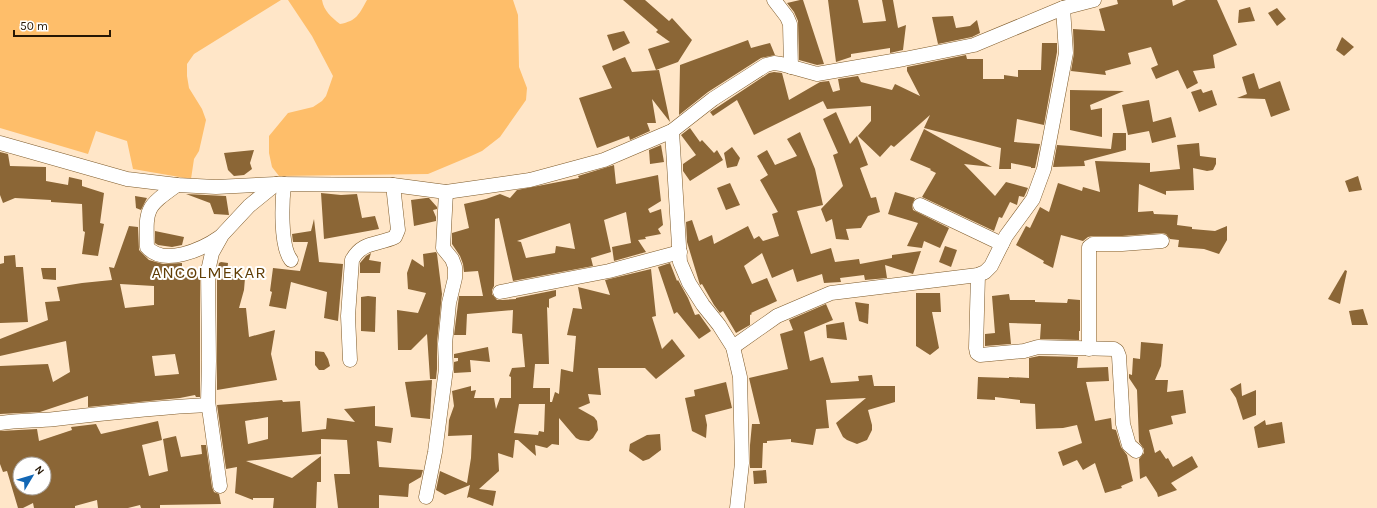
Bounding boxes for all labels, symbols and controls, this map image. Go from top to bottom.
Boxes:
scale bar [14,12,110,38]
text: 50 m [20,19,48,33]
district label: ANCOLMEKAR [151,262,267,282]
north arrow [12,456,52,496]
text: N [32,463,47,477]

